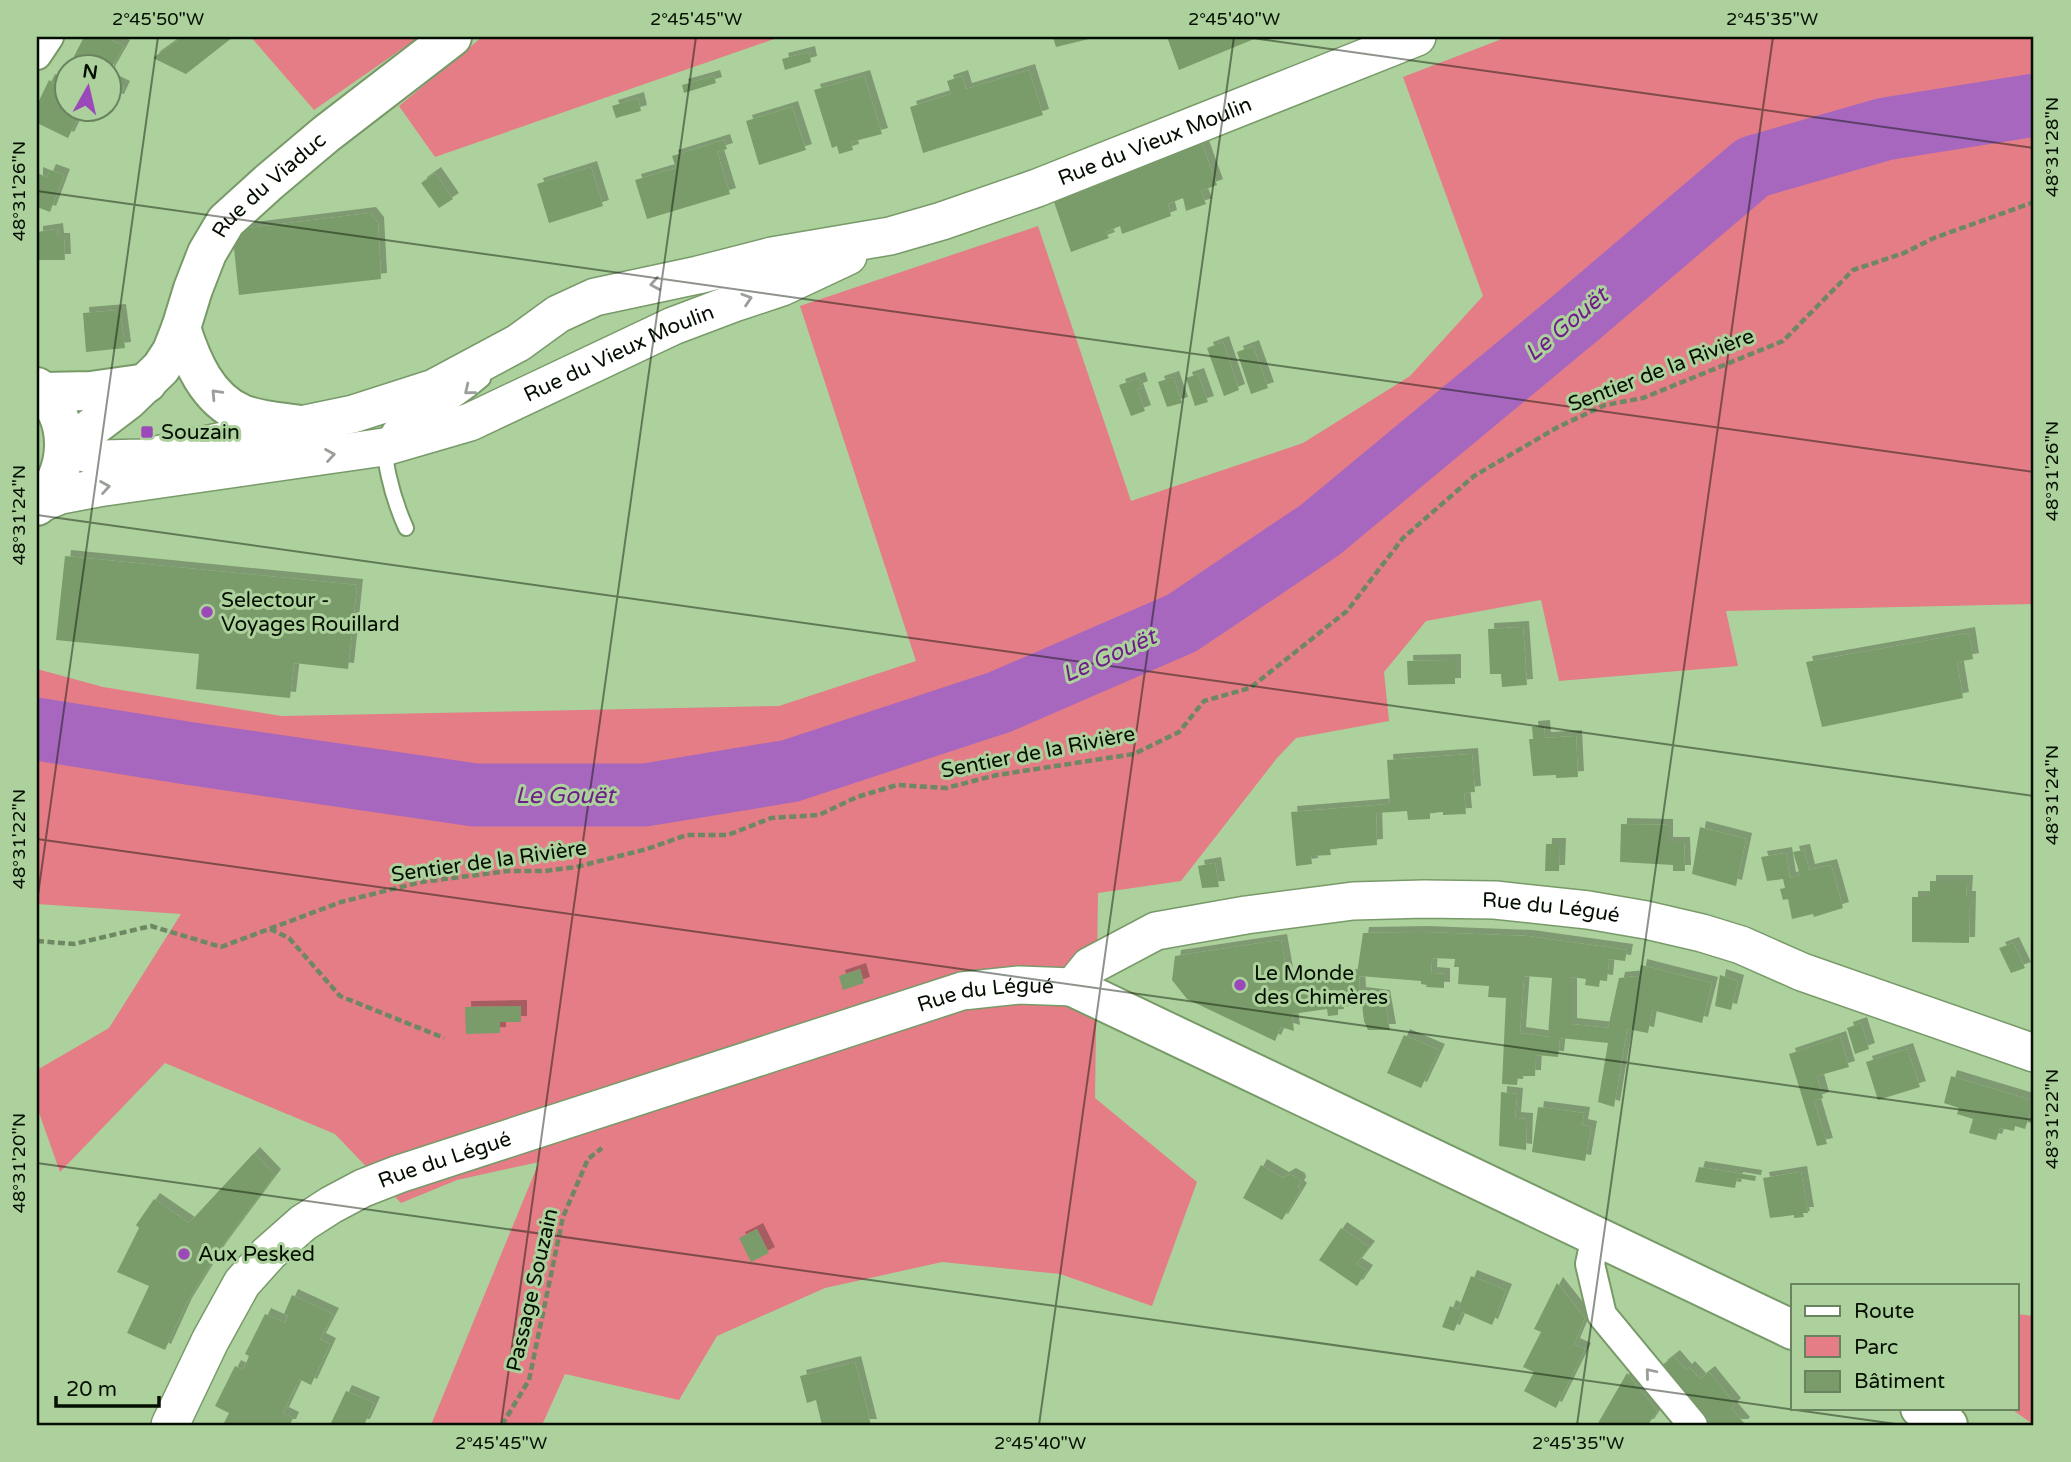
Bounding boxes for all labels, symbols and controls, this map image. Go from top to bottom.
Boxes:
text: 2°45'50"W [112,8,204,30]
text: 2°45'45"W [650,8,742,30]
text: 2°45'40"W [1188,8,1280,30]
text: 2°45'35"W [1726,8,1818,30]
north arrow [52,52,122,122]
text: N [81,60,99,84]
street label: Rue du Vieux Moulin [1054,92,1255,191]
text: 48°31'28"N [2041,97,2063,197]
street label: Rue du Viaduc [207,128,331,242]
text: 48°31'26"N [8,141,30,241]
one-way arrow [649,275,661,290]
water label: Le Gouët [1520,281,1615,367]
one-way arrow [741,292,753,307]
street label: Rue du Vieux Moulin [520,300,718,408]
street label: Sentier de la Rivière [1565,323,1758,417]
one-way arrow [464,382,477,395]
one-way arrow [211,389,224,402]
place label: Souzain [161,420,240,445]
text: 48°31'26"N [2041,421,2063,521]
marker: Souzain [139,424,155,440]
one-way arrow [324,448,336,463]
text: 48°31'24"N [8,465,30,565]
one-way arrow [99,480,111,495]
place label: Selectour - Voyages Rouillard [221,588,400,637]
marker: Selectour - Voyages Rouillard [199,604,215,620]
water label: Le Gouët [1058,622,1163,689]
street label: Sentier de la Rivière [939,721,1137,784]
text: 48°31'24"N [2041,745,2063,845]
water label: Le Gouët [515,782,617,810]
text: 48°31'22"N [8,789,30,889]
street label: Sentier de la Rivière [390,835,589,888]
street label: Rue du Légué [1482,888,1622,928]
place label: Le Monde des Chimères [1254,961,1388,1010]
street label: Rue du Légué [914,973,1054,1018]
marker: Le Monde des Chimères [1232,977,1248,993]
text: 48°31'22"N [2041,1069,2063,1169]
text: 48°31'20"N [8,1113,30,1213]
street label: Rue du Légué [375,1126,515,1194]
street label: Passage Souzain [502,1206,563,1374]
place label: Aux Pesked [198,1242,315,1267]
marker: Aux Pesked [176,1246,192,1262]
legend [1791,1284,2018,1410]
text: Route [1854,1299,1914,1324]
text: Parc [1854,1335,1898,1360]
scale bar [56,1364,159,1408]
one-way arrow [1645,1368,1658,1380]
text: Bâtiment [1854,1369,1945,1394]
text: 20 m [66,1377,117,1402]
text: 2°45'45"W [455,1432,547,1454]
text: 2°45'40"W [994,1432,1086,1454]
text: 2°45'35"W [1532,1432,1624,1454]

